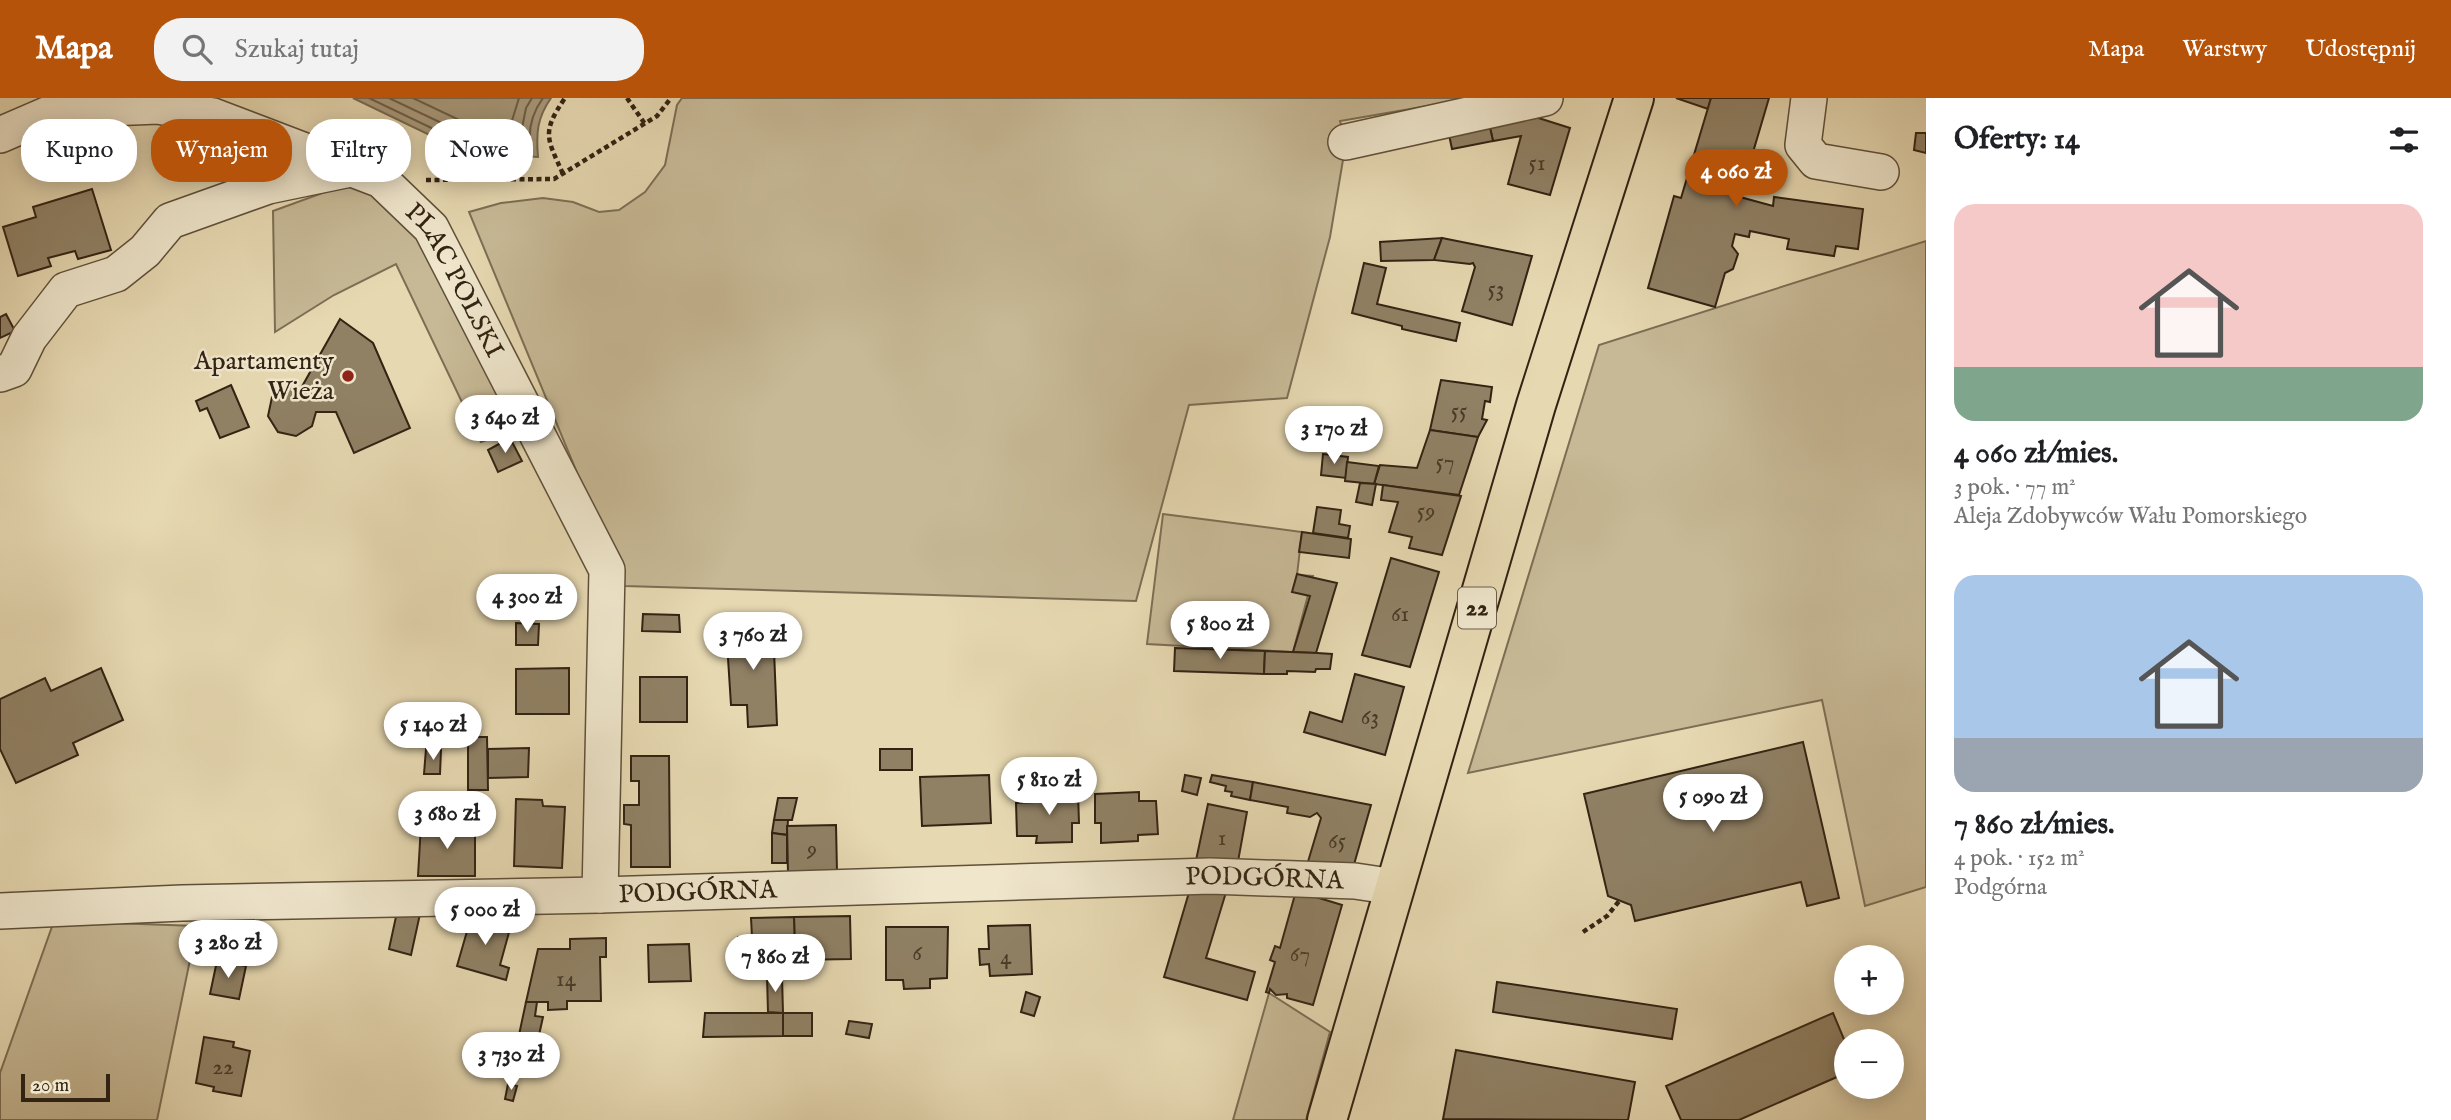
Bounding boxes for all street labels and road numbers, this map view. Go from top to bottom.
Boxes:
street label: PLAC POLSKI [398,195,511,363]
road number: 22 [1458,588,1496,628]
street label: PODGÓRNA [1185,859,1346,897]
street label: PODGÓRNA [618,873,779,911]

